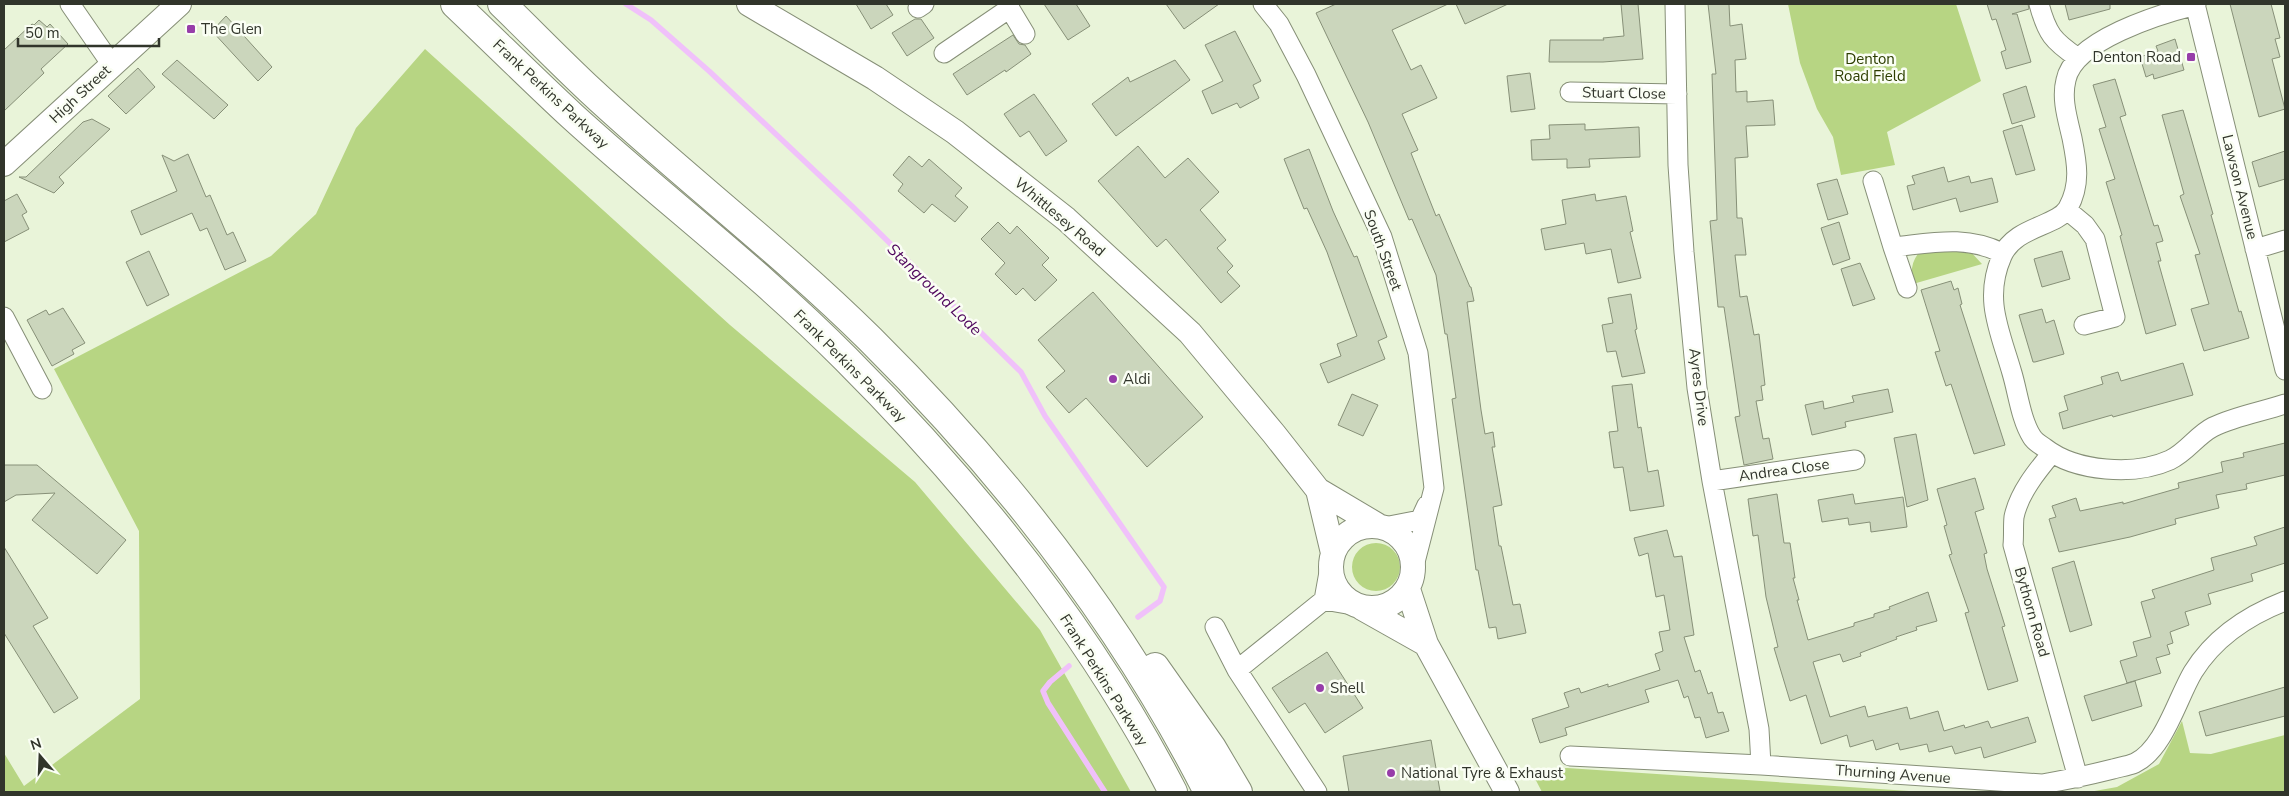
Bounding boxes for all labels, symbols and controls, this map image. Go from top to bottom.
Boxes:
scale bar [18,15,159,47]
place label: The Glen [201,19,262,39]
text: 50 m [25,23,60,43]
marker: The Glen [185,23,197,35]
street label: Frank Perkins Parkway [489,35,614,153]
place label: Denton Road [2093,47,2181,67]
park label: Denton Road Field [1834,49,1906,86]
marker: Denton Road [2185,51,2197,63]
street label: High Street [45,60,116,128]
street label: Stuart Close [1582,82,1666,104]
street label: Lawson Avenue [2217,132,2263,242]
street label: Whittlesey Road [1010,173,1110,261]
street label: South Street [1359,207,1407,294]
water label: Stanground Lode [882,239,987,341]
street label: Frank Perkins Parkway [789,305,911,427]
street label: Ayres Drive [1684,347,1714,427]
place label: Aldi [1123,369,1151,389]
marker: Aldi [1107,373,1119,385]
street label: Andrea Close [1737,454,1831,486]
street label: Bythorn Road [2010,565,2054,659]
street label: Frank Perkins Parkway [1055,610,1153,750]
place label: Shell [1330,678,1365,698]
marker: Shell [1314,682,1326,694]
north arrow [15,731,65,781]
text: N [28,733,44,755]
street label: Thurning Avenue [1835,760,1951,788]
place label: National Tyre & Exhaust [1401,763,1564,783]
marker: National Tyre & Exhaust [1385,767,1397,779]

